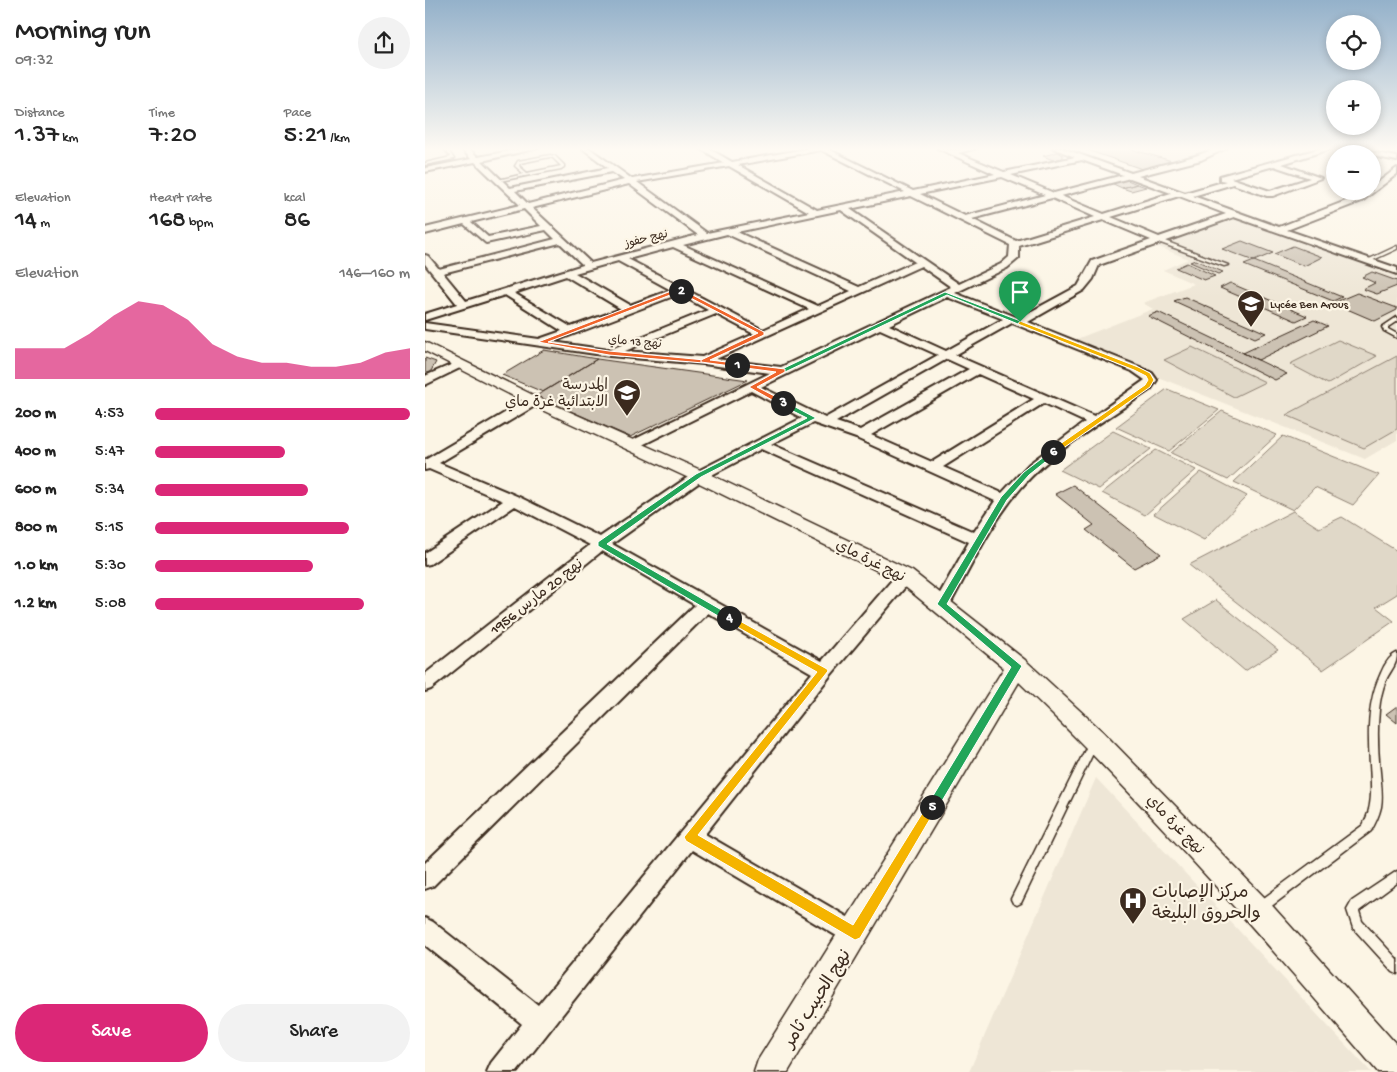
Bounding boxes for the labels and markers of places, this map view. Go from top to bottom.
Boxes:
pin [999,271,1041,322]
pin: 2 [669,278,693,304]
school or university icon: Lycée Ben Arous [1236,289,1266,328]
place label: Lycée Ben Arous [1270,299,1349,313]
pin: 1 [725,352,749,378]
place label: المدرسة الابتدائية غرة ماي [505,377,608,412]
school or university icon: المدرسة الابتدائية غرة ماي [612,378,642,417]
pin: 3 [771,390,795,416]
pin: 6 [1041,440,1065,464]
pin: 4 [717,606,741,630]
pin: 5 [919,794,945,820]
place label: مركز الإصابات والحروق البليغة [1152,883,1261,925]
hospital icon: مركز الإصابات والحروق البليغة [1118,886,1148,925]

